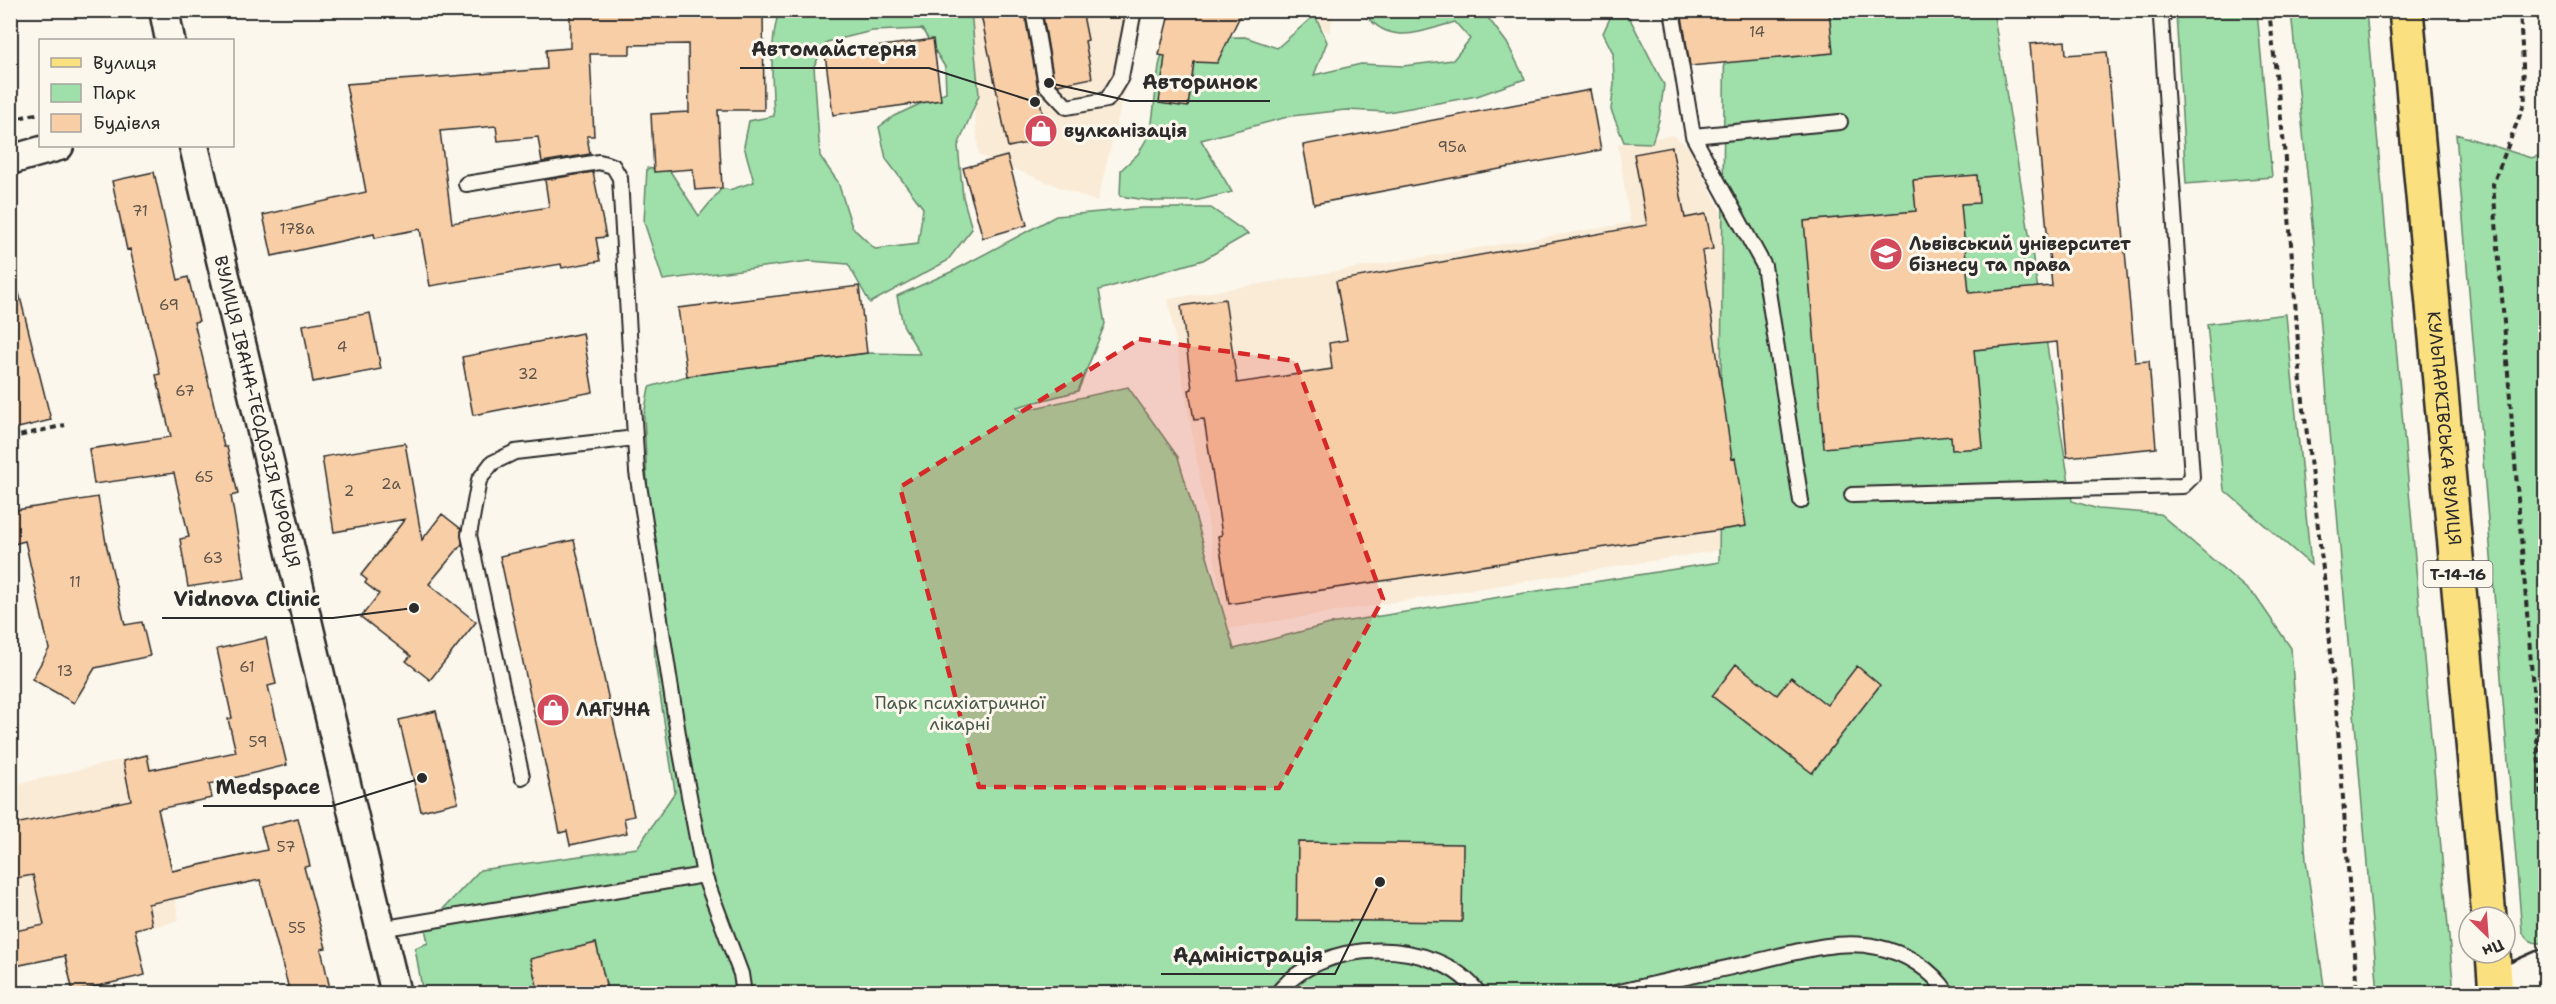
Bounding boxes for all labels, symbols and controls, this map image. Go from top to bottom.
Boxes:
house number: 14 [1749,22,1765,42]
callout: Автомайстерня [740,30,929,68]
text: Автомайстерня [751,36,917,62]
legend [39,39,234,147]
text: Вулиця [93,51,157,75]
callout: Авторинок [1130,63,1270,101]
text: Авторинок [1142,69,1258,95]
text: Парк [93,81,136,105]
text: Будівля [93,111,161,135]
shop icon: вулканізація [1023,113,1059,149]
place label: вулканізація [1064,119,1187,143]
house number: 95а [1438,137,1467,157]
house number: 71 [132,201,148,221]
house number: 178а [279,219,315,239]
place label: Львівський університет бізнесу та права [1909,232,2131,277]
school or university icon: Львівський університет бізнесу та права [1868,236,1904,272]
street label: ВУЛИЦЯ ІВАНА-ТЕОДОЗІЯ КУРОВЦЯ [209,253,306,570]
house number: 69 [159,295,179,315]
street label: КУЛЬПАРКІВСЬКА ВУЛИЦЯ [2422,310,2467,546]
house number: 4 [337,337,347,357]
house number: 32 [518,364,538,384]
house number: 67 [175,381,195,401]
house number: 65 [194,467,214,487]
house number: 2а [381,474,402,494]
house number: 2 [344,481,354,501]
house number: 63 [203,548,223,568]
road number: Т-14-16 [2424,561,2492,587]
house number: 11 [69,572,81,592]
callout: Vidnova Clinic [162,580,333,618]
text: Vidnova Clinic [174,586,320,612]
house number: 61 [239,657,255,677]
house number: 13 [57,661,73,681]
park label: Парк психіатричної лікарні [875,691,1046,736]
shop icon: ЛАГУНА [535,692,571,728]
place label: ЛАГУНА [576,698,651,722]
house number: 59 [249,732,267,752]
callout: Medspace [203,768,332,806]
text: Medspace [215,774,321,800]
house number: 57 [277,837,295,857]
north arrow [2457,905,2517,965]
house number: 55 [288,918,306,938]
text: Пн [2479,934,2507,962]
callout: Адміністрація [1161,936,1335,974]
text: Адміністрація [1173,942,1323,968]

